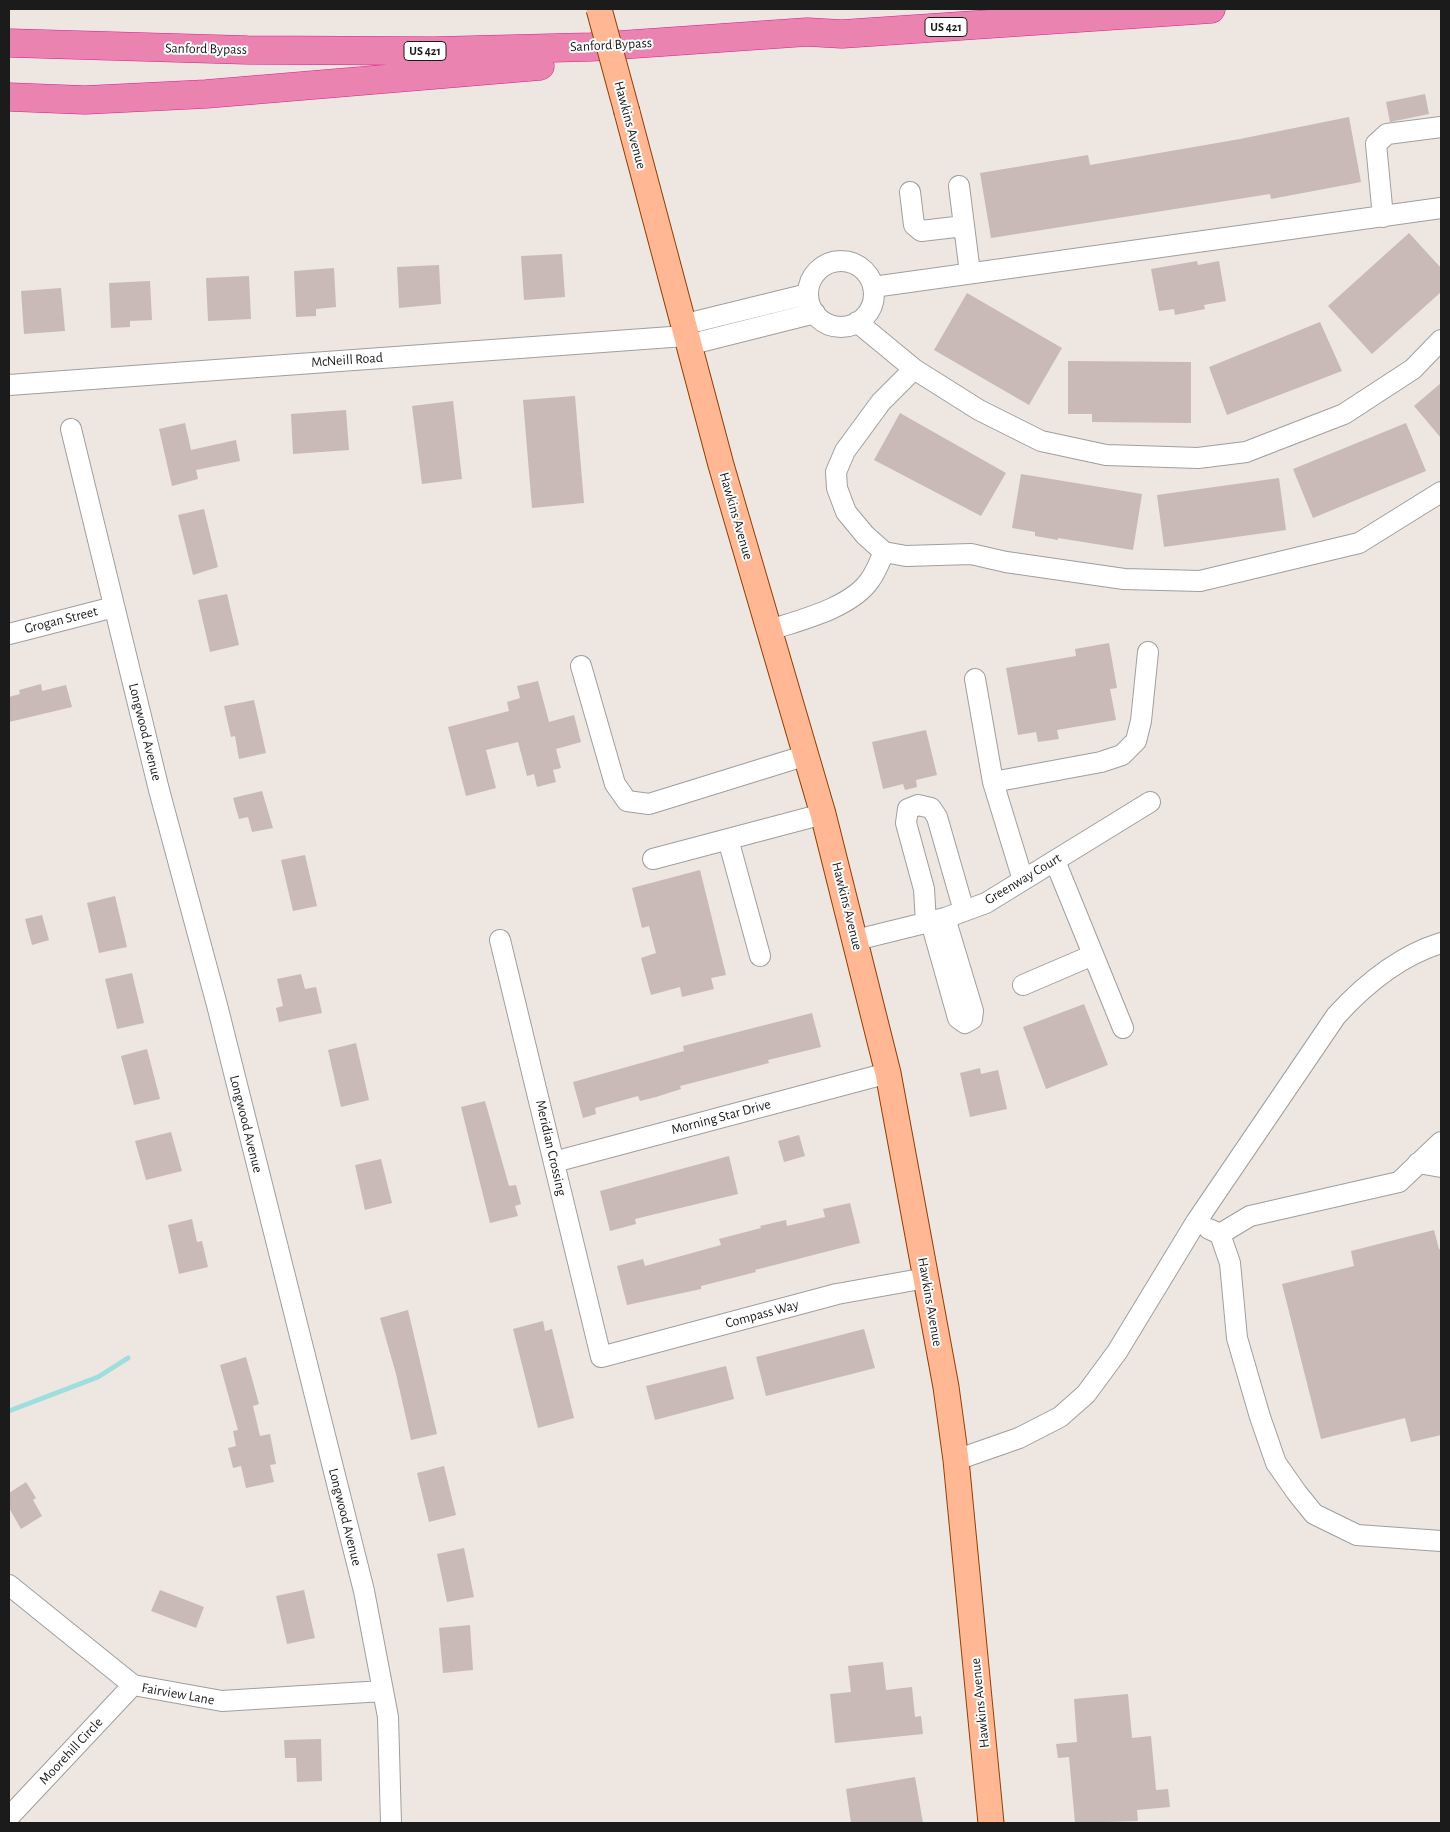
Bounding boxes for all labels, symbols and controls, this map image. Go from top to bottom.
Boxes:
road number: US 421 [925,18,967,36]
street label: Sanford Bypass [570,34,652,56]
street label: Sanford Bypass [165,40,247,58]
road number: US 421 [404,41,446,60]
street label: Hawkins Avenue [610,79,650,171]
street label: McNeill Road [311,349,383,371]
street label: Hawkins Avenue [715,470,757,562]
street label: Grogan Street [23,603,99,637]
street label: Longwood Avenue [125,682,165,782]
street label: Greenway Court [982,850,1064,908]
street label: Hawkins Avenue [828,860,866,952]
street label: Longwood Avenue [226,1074,266,1174]
street label: Morning Star Drive [669,1096,773,1138]
street label: Meridian Crossing [532,1098,570,1198]
street label: Hawkins Avenue [914,1256,946,1348]
street label: Compass Way [724,1296,800,1332]
street label: Longwood Avenue [325,1467,365,1567]
street label: Hawkins Avenue [967,1657,993,1749]
street label: Fairview Lane [140,1679,216,1709]
street label: Moorehill Circle [36,1714,106,1788]

